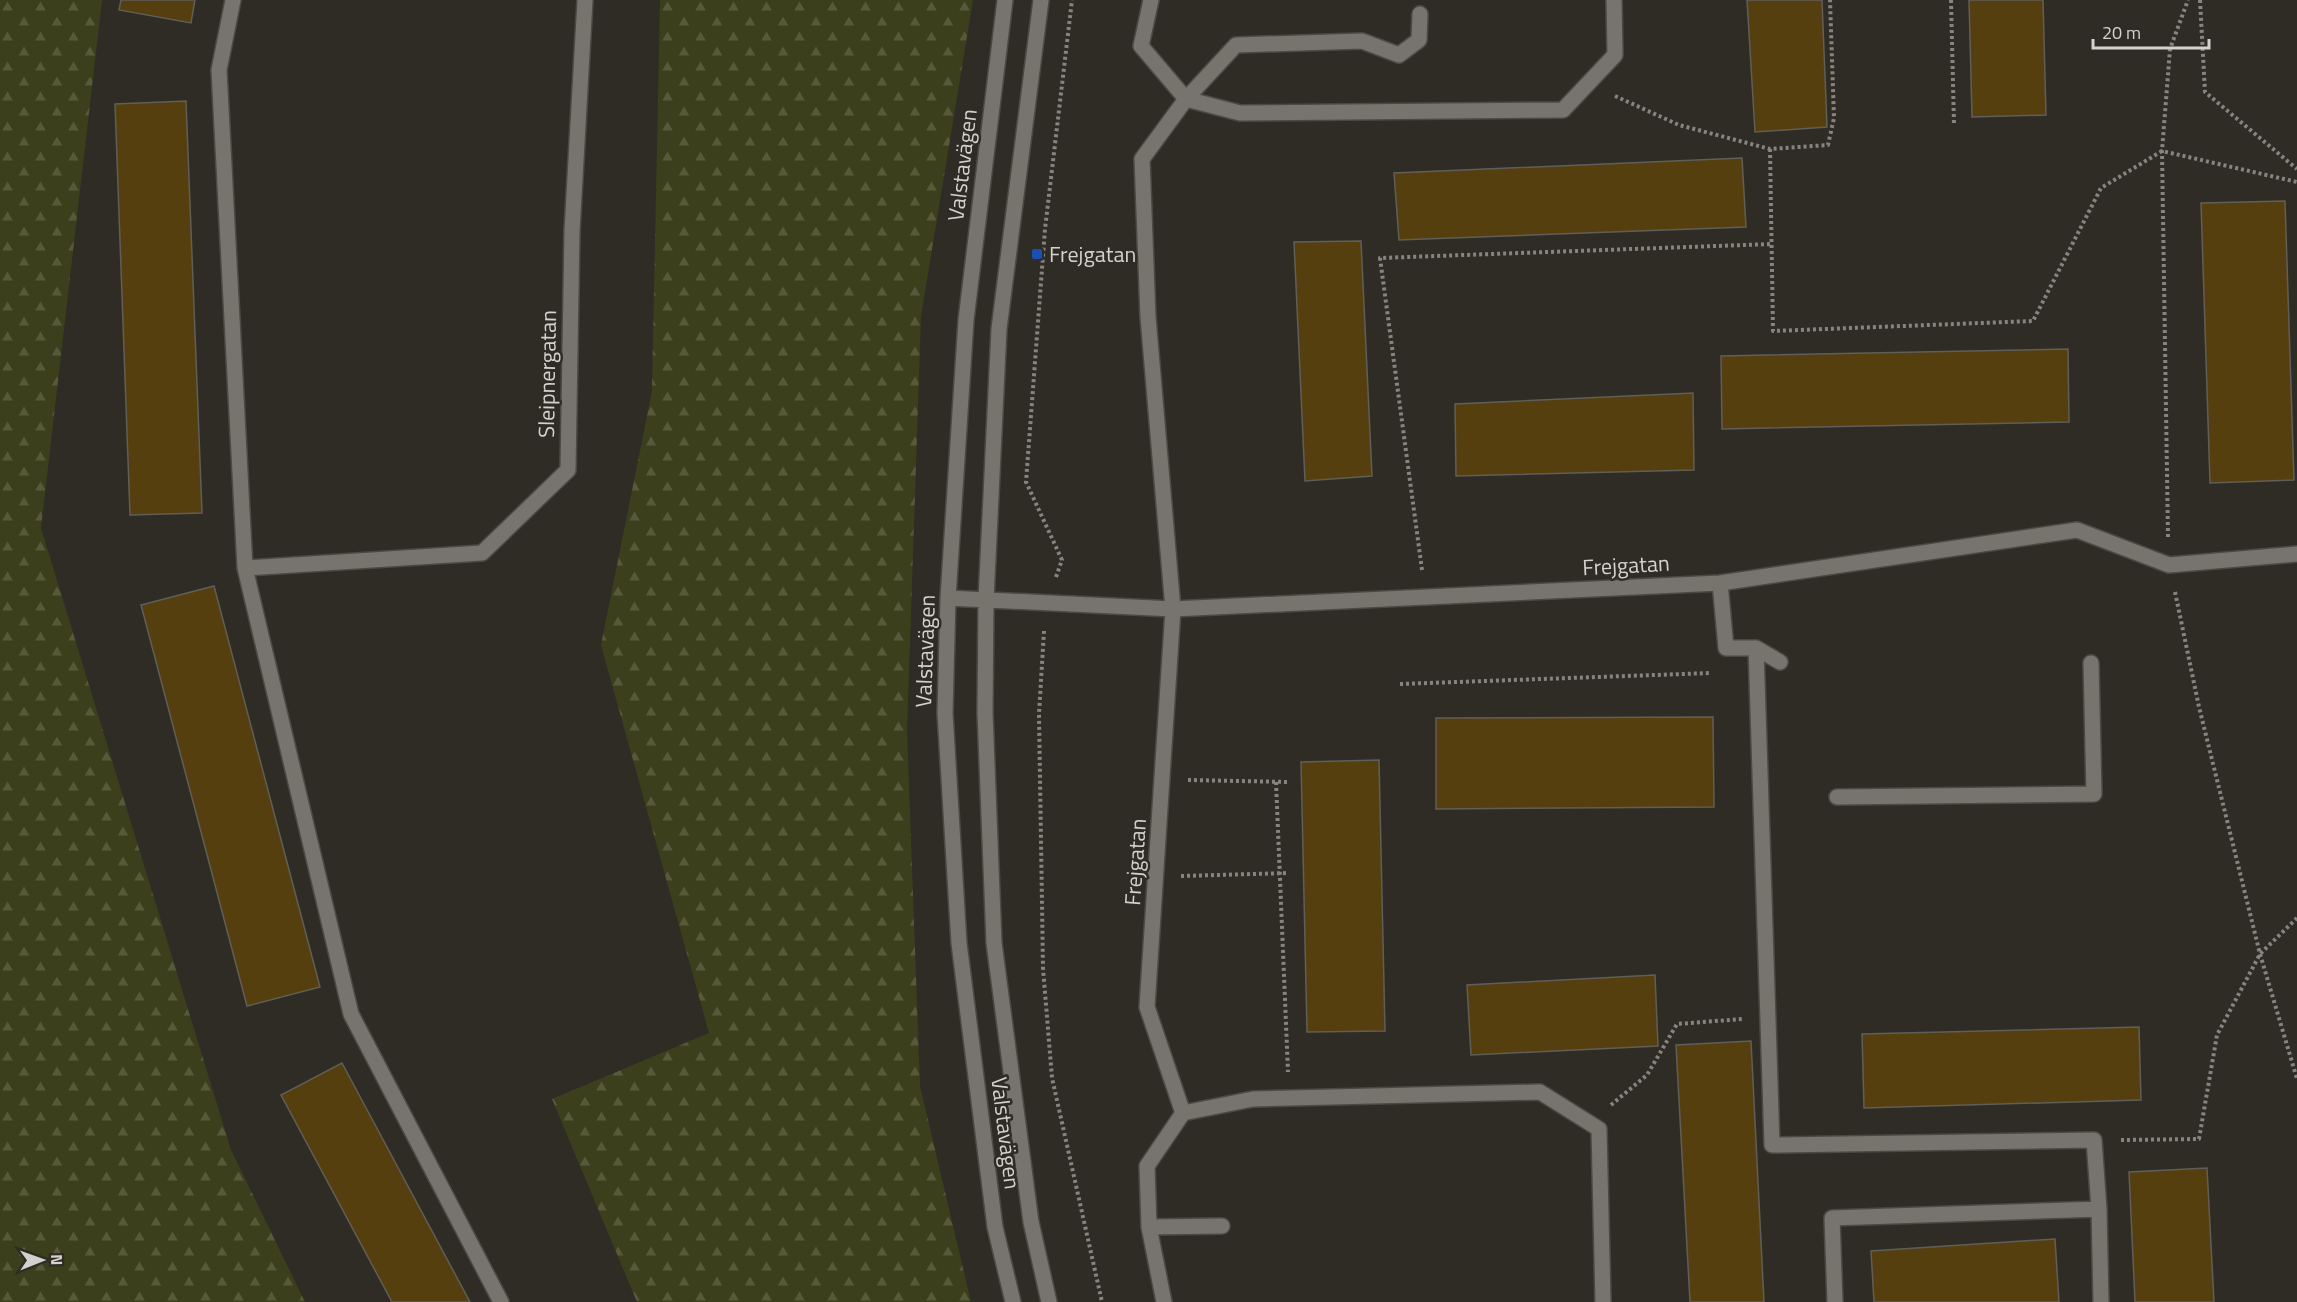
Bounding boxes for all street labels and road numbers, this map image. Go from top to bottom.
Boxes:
street label: Valstavägen [938,107,986,223]
street label: Sleipnergatan [529,310,565,438]
street label: Frejgatan [1582,546,1670,584]
street label: Valstavägen [906,594,944,708]
street label: Frejgatan [1115,817,1155,907]
street label: Valstavägen [982,1075,1030,1191]

